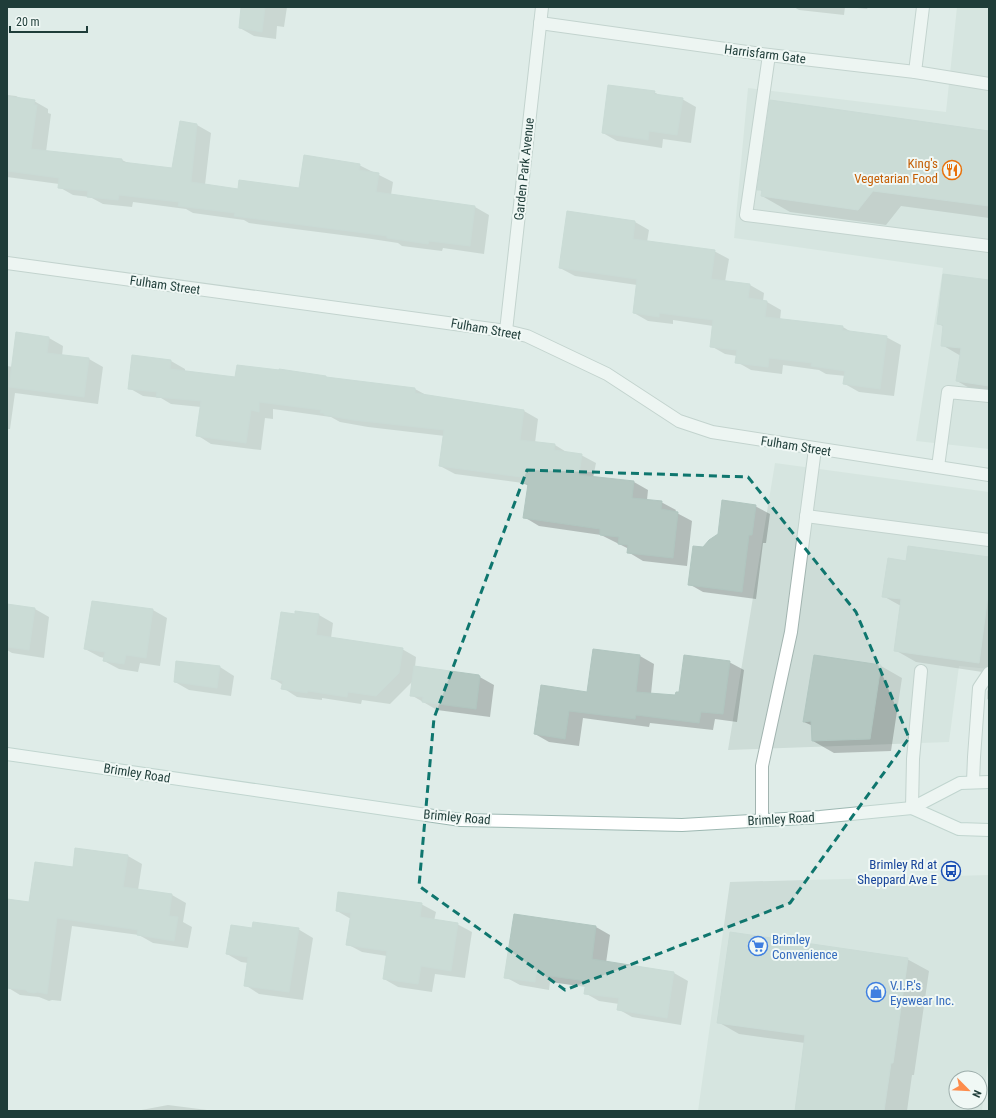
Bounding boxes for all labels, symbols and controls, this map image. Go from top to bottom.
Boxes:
scale bar [10,8,87,34]
text: 20 m [16,15,40,29]
street label: Harrisfarm Gate [723,42,807,66]
street label: Garden Park Avenue [511,117,537,221]
place label: King's Vegetarian Food [854,156,938,186]
restaurant icon: King's Vegetarian Food [941,159,963,181]
street label: Fulham Street [129,273,201,297]
street label: Fulham Street [450,315,522,343]
street label: Fulham Street [760,433,832,459]
street label: Brimley Road [103,760,171,786]
street label: Brimley Road [423,807,491,827]
street label: Brimley Road [747,810,815,828]
place label: Brimley Rd at Sheppard Ave E [857,857,937,887]
bus stop icon: Brimley Rd at Sheppard Ave E [940,860,962,882]
place label: Brimley Convenience [772,932,838,962]
supermarket icon: Brimley Convenience [747,935,769,957]
place label: V.I.P.'s Eyewear Inc. [890,978,954,1008]
shop icon: V.I.P.'s Eyewear Inc. [865,981,887,1003]
north arrow [948,1070,988,1110]
text: N [969,1088,984,1100]

